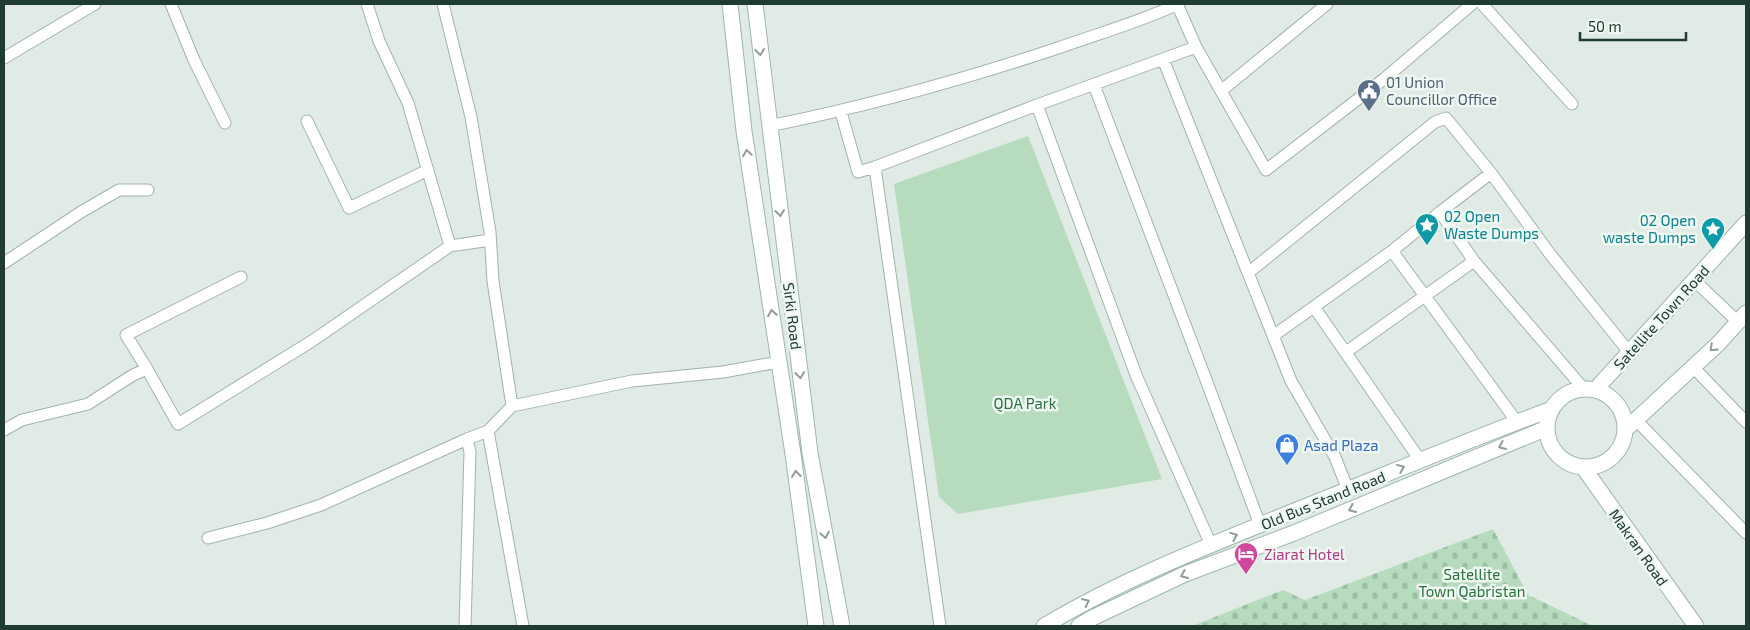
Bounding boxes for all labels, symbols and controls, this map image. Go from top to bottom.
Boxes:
scale bar [1580,10,1686,42]
text: 50 m [1588,17,1622,35]
one-way arrow [754,48,765,56]
place label: 01 Union Councillor Office [1386,73,1497,108]
public building icon: 01 Union Councillor Office [1356,78,1382,112]
one-way arrow [742,148,752,157]
place label: 02 Open Waste Dumps [1444,207,1539,242]
one-way arrow [774,210,785,218]
place label: 02 Open waste Dumps [1603,211,1696,246]
place icon: 02 Open Waste Dumps [1414,212,1440,246]
place icon: 02 Open waste Dumps [1700,216,1726,250]
street label: Satellite Town Road [1609,261,1713,373]
street label: Sirki Road [780,281,806,351]
one-way arrow [767,309,777,317]
one-way arrow [1709,342,1718,351]
one-way arrow [794,371,805,379]
park label: QDA Park [994,394,1057,413]
shop icon: Asad Plaza [1274,432,1300,466]
place label: Asad Plaza [1304,436,1379,454]
one-way arrow [1498,440,1507,451]
one-way arrow [1396,464,1405,474]
street label: Old Bus Stand Road [1258,467,1388,533]
one-way arrow [791,469,802,477]
one-way arrow [1348,503,1356,513]
street label: Makran Road [1606,505,1672,589]
one-way arrow [820,531,830,540]
one-way arrow [1229,531,1238,542]
hotel icon: Ziarat Hotel [1233,541,1259,575]
place label: Ziarat Hotel [1264,545,1345,563]
park label: Satellite Town Qabristan [1419,565,1525,601]
one-way arrow [1180,569,1189,580]
one-way arrow [1081,598,1090,608]

